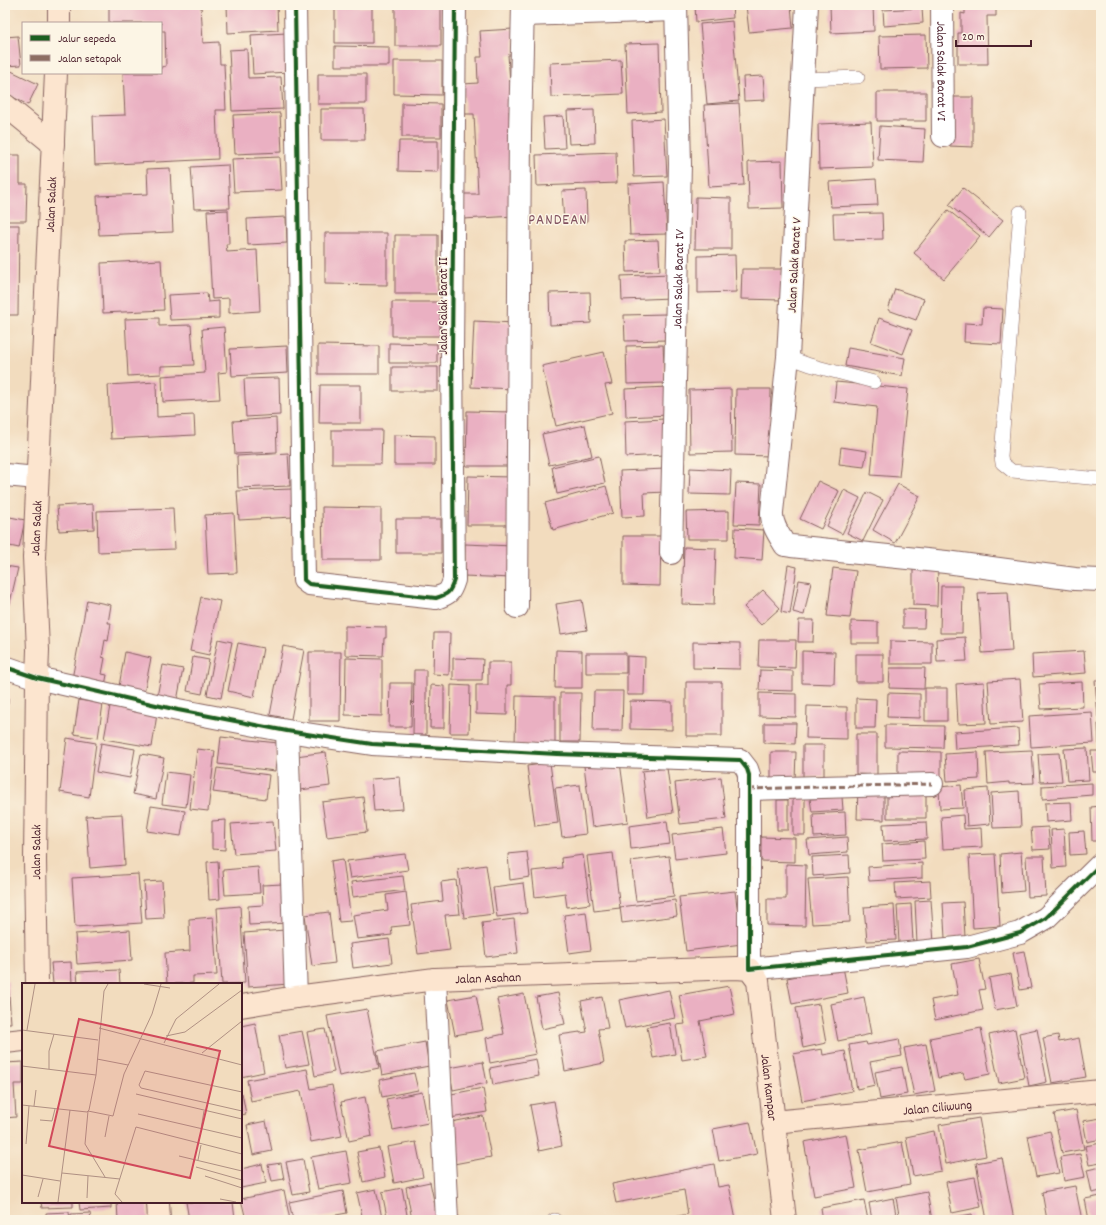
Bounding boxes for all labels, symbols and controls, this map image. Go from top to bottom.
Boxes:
street label: Jalan Salak Barat VI [930,21,950,121]
legend [22,22,162,74]
scale bar [956,22,1031,48]
text: 20 m [962,29,985,46]
text: Jalur sepeda [58,31,116,48]
text: Jalan setapak [58,51,121,68]
street label: Jalan Salak [42,176,63,233]
district label: PANDEAN [528,210,588,232]
street label: Jalan Salak Barat V [784,216,808,313]
street label: Jalan Salak Barat IV [669,228,691,329]
street label: Jalan Salak Barat II [435,257,454,355]
street label: Jalan Salak [27,500,49,556]
street label: Jalan Salak [28,824,47,880]
street label: Jalan Asahan [455,969,521,990]
inset map [22,983,242,1203]
street label: Jalan Kampar [754,1053,781,1122]
street label: Jalan Ciliwung [902,1096,973,1122]

